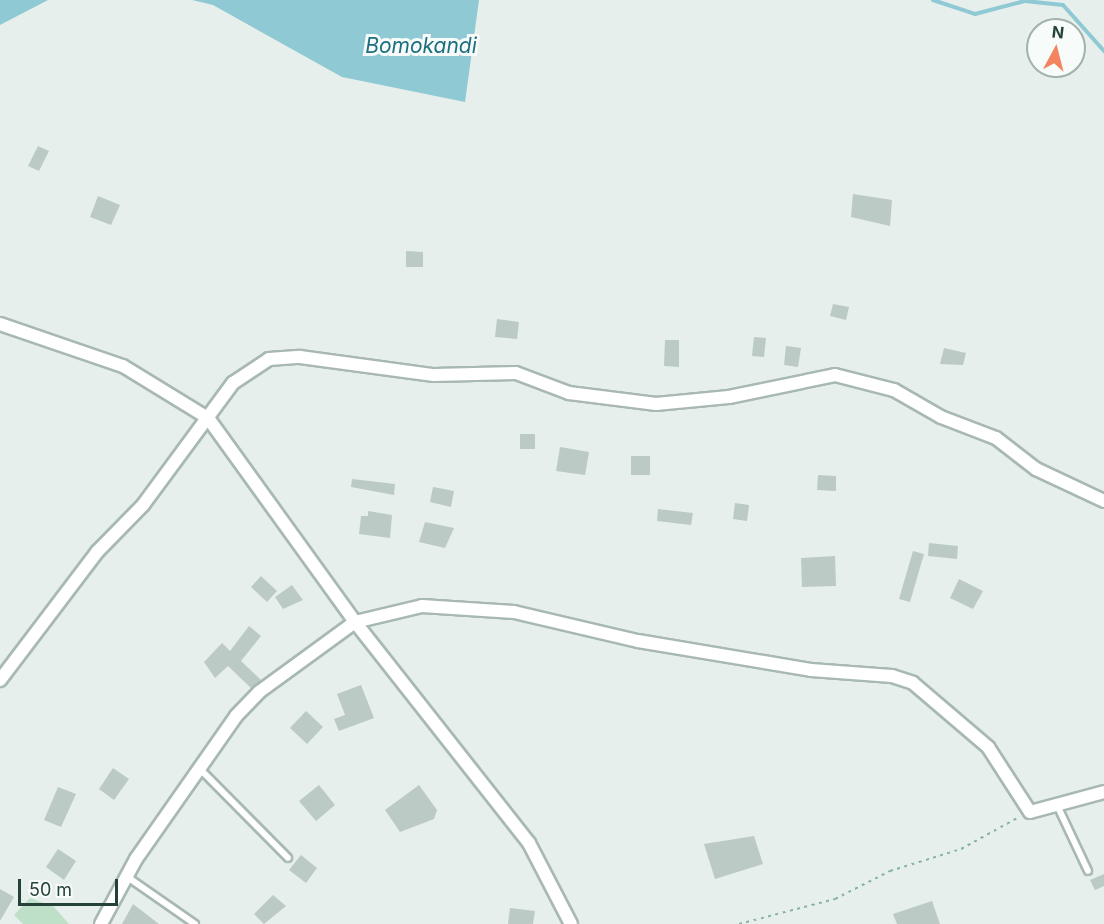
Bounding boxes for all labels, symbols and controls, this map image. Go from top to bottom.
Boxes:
north arrow [1026,18,1086,78]
text: N [1051,21,1065,43]
water label: Bomokandi [365,33,477,59]
scale bar [21,867,122,905]
text: 50 m [29,879,72,900]

